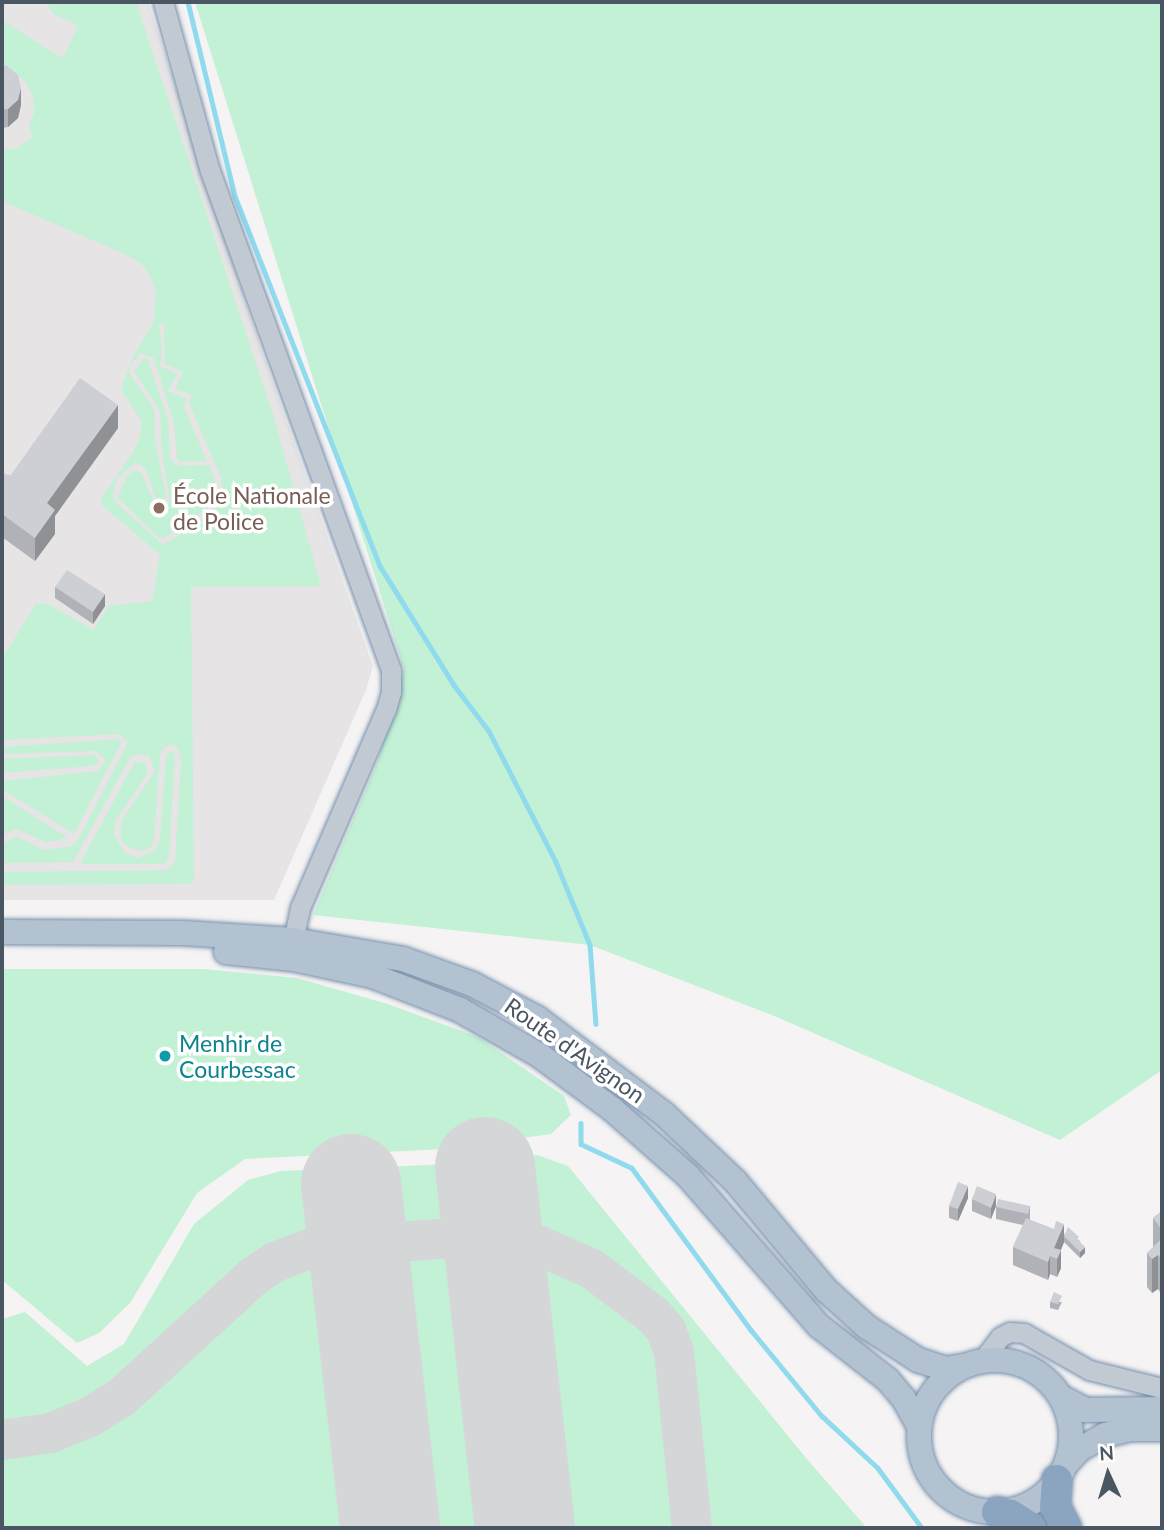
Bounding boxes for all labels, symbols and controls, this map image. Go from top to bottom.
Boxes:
place label: École Nationale de Police [173,481,331,535]
marker: École Nationale de Police [151,500,167,516]
street label: Route d'Avignon [500,991,650,1109]
place label: Menhir de Courbessac [179,1029,296,1083]
marker: Menhir de Courbessac [157,1048,173,1064]
north arrow [1073,1439,1143,1509]
text: N [1098,1441,1115,1465]

